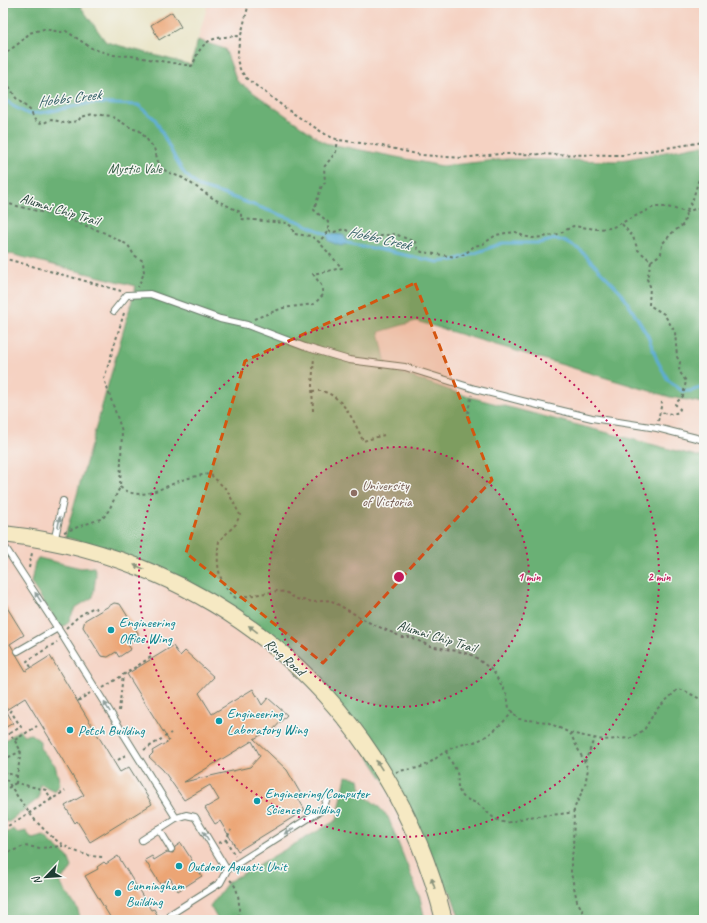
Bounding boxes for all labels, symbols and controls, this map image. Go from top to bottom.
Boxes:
water label: Hobbs Creek [36,85,104,112]
park label: Mystic Vale [108,160,163,177]
street label: Alumni Chip Trail [18,189,104,230]
water label: Hobbs Creek [346,222,414,255]
place label: University of Victoria [362,477,413,510]
marker: University of Victoria [349,488,359,498]
one-way arrow [56,516,62,528]
one-way arrow [134,564,145,570]
text: 1 min [518,569,541,585]
text: 2 min [648,569,671,585]
centre of rings [392,570,406,584]
one-way arrow [34,591,41,603]
place label: Engineering Office Wing [119,614,176,647]
street label: Alumni Chip Trail [395,616,481,657]
marker: Engineering Office Wing [106,625,116,635]
one-way arrow [247,625,258,634]
street label: Ring Road [261,635,310,681]
one-way arrow [103,701,110,713]
place label: Engineering Laboratory Wing [227,705,309,738]
marker: Engineering Laboratory Wing [214,716,224,726]
place label: Petch Building [78,722,146,739]
marker: Petch Building [65,725,75,735]
one-way arrow [375,760,383,770]
place label: Engineering/Computer Science Building [265,785,371,818]
marker: Engineering/Computer Science Building [252,796,262,806]
one-way arrow [283,827,294,834]
one-way arrow [203,830,210,842]
north arrow [26,857,66,897]
place label: Outdoor Aquatic Unit [187,858,288,875]
marker: Outdoor Aquatic Unit [174,861,184,871]
text: N [28,873,45,887]
one-way arrow [430,876,436,888]
place label: Cunningham Building [126,877,185,910]
marker: Cunningham Building [113,888,123,898]

